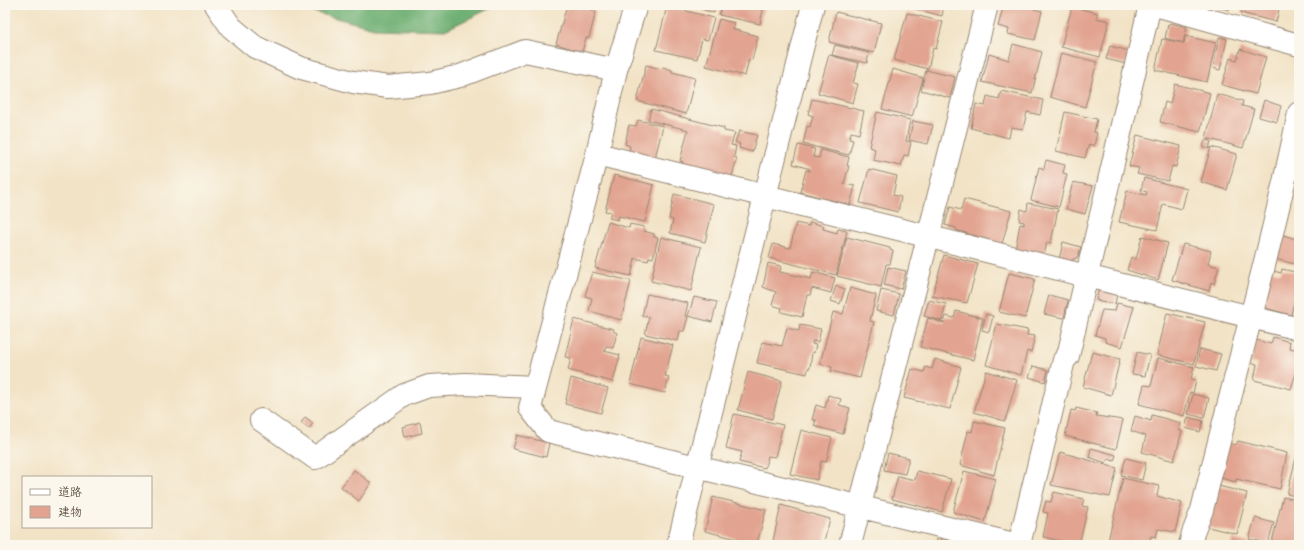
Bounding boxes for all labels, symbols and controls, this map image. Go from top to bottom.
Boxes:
legend [22,476,152,528]
text: 道路 [58,485,82,500]
text: 建物 [58,505,82,520]

